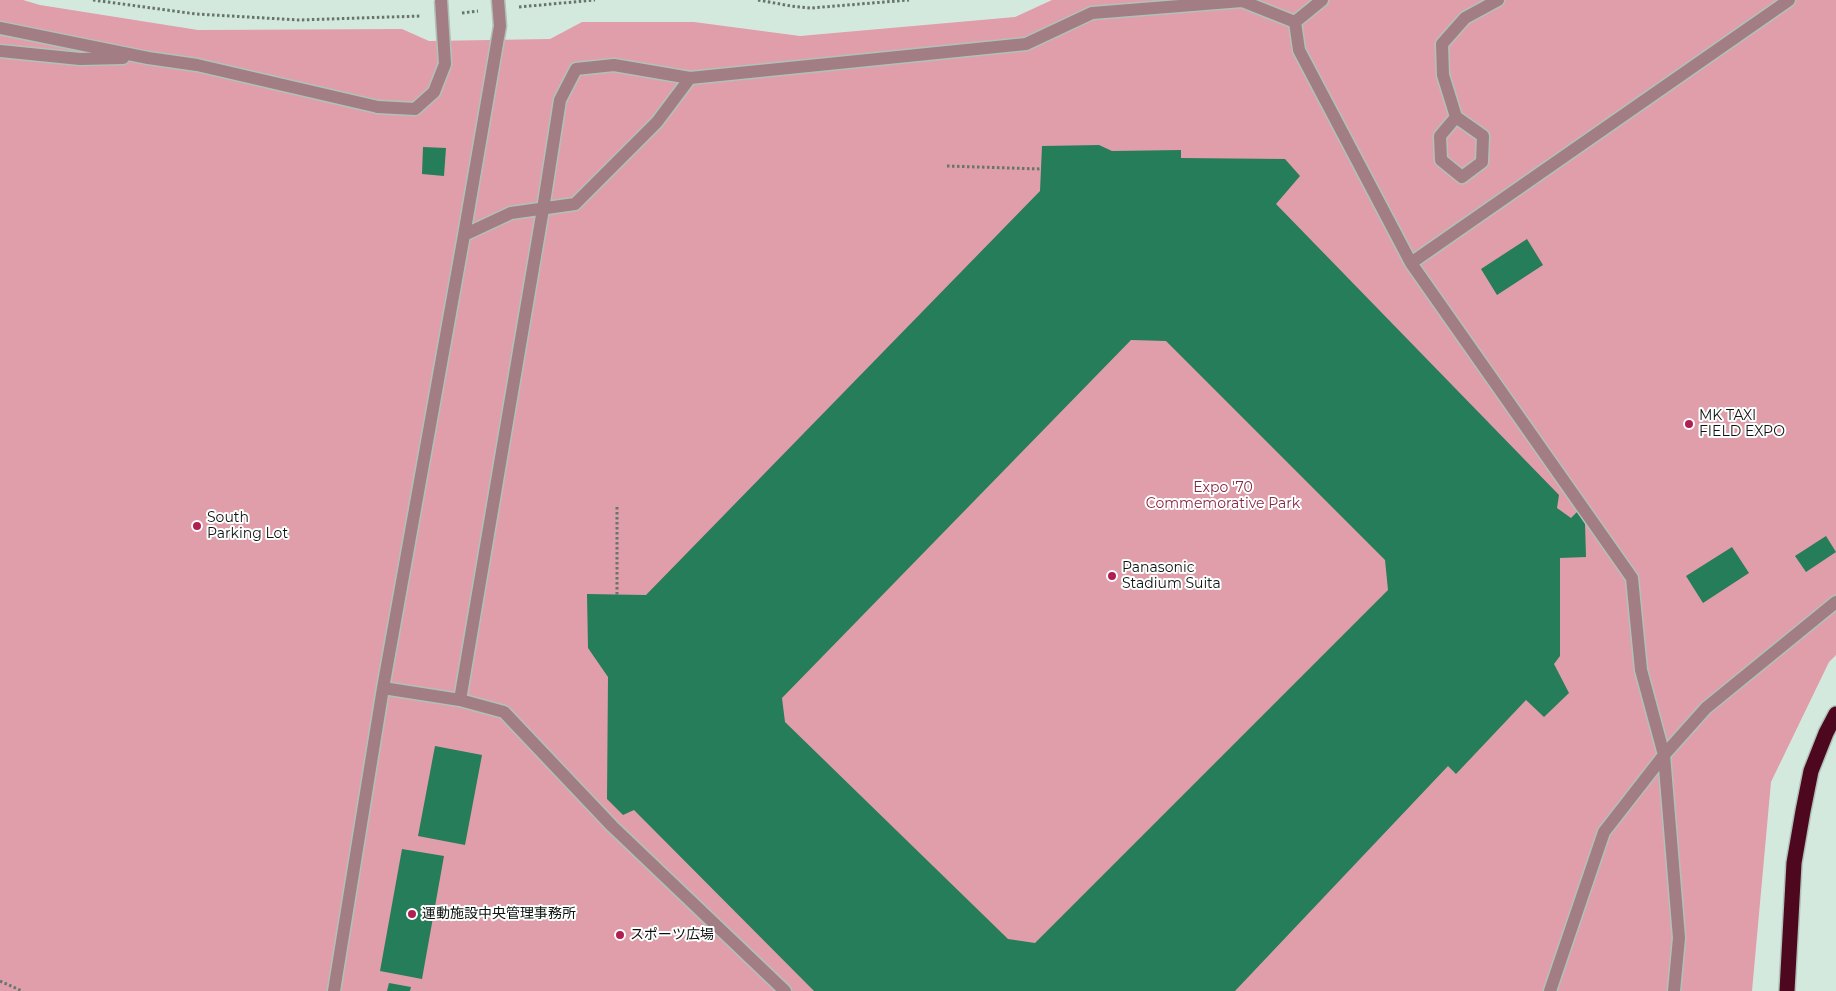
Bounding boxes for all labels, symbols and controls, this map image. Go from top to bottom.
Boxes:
place label: MK TAXI FIELD EXPO [1699,408,1785,441]
marker: MK TAXI FIELD EXPO [1683,418,1695,430]
park label: Expo '70 Commemorative Park [1146,480,1300,512]
place label: South Parking Lot [207,510,288,542]
marker: South Parking Lot [191,520,203,532]
place label: Panasonic Stadium Suita [1122,560,1221,592]
marker: Panasonic Stadium Suita [1106,570,1118,582]
place label: 運動施設中央管理事務所 [422,906,576,922]
marker: 運動施設中央管理事務所 [406,908,418,920]
place label: スポーツ広場 [630,927,714,943]
marker: スポーツ広場 [614,929,626,941]

